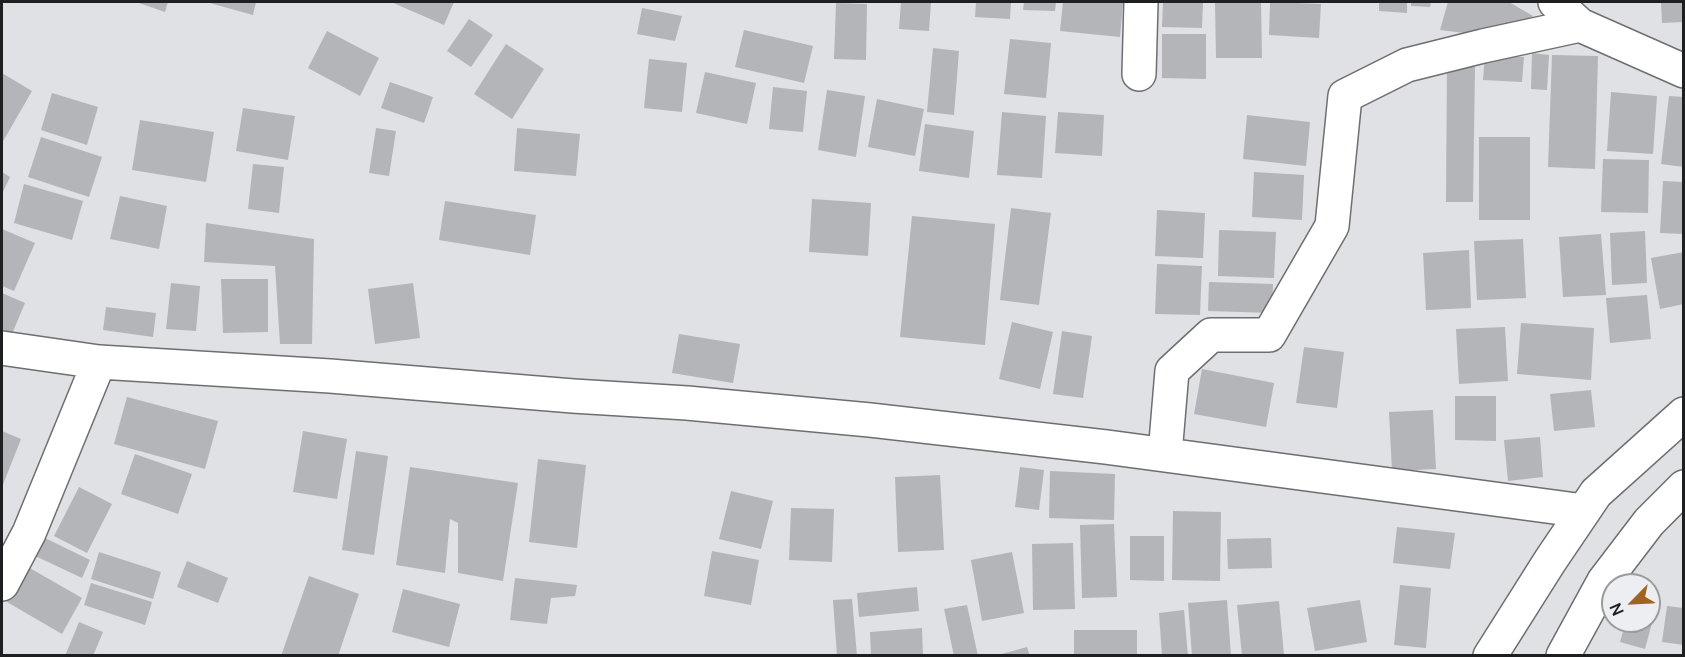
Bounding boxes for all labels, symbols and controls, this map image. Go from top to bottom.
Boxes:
north arrow [1601,573,1661,633]
text: N [1604,600,1629,619]

